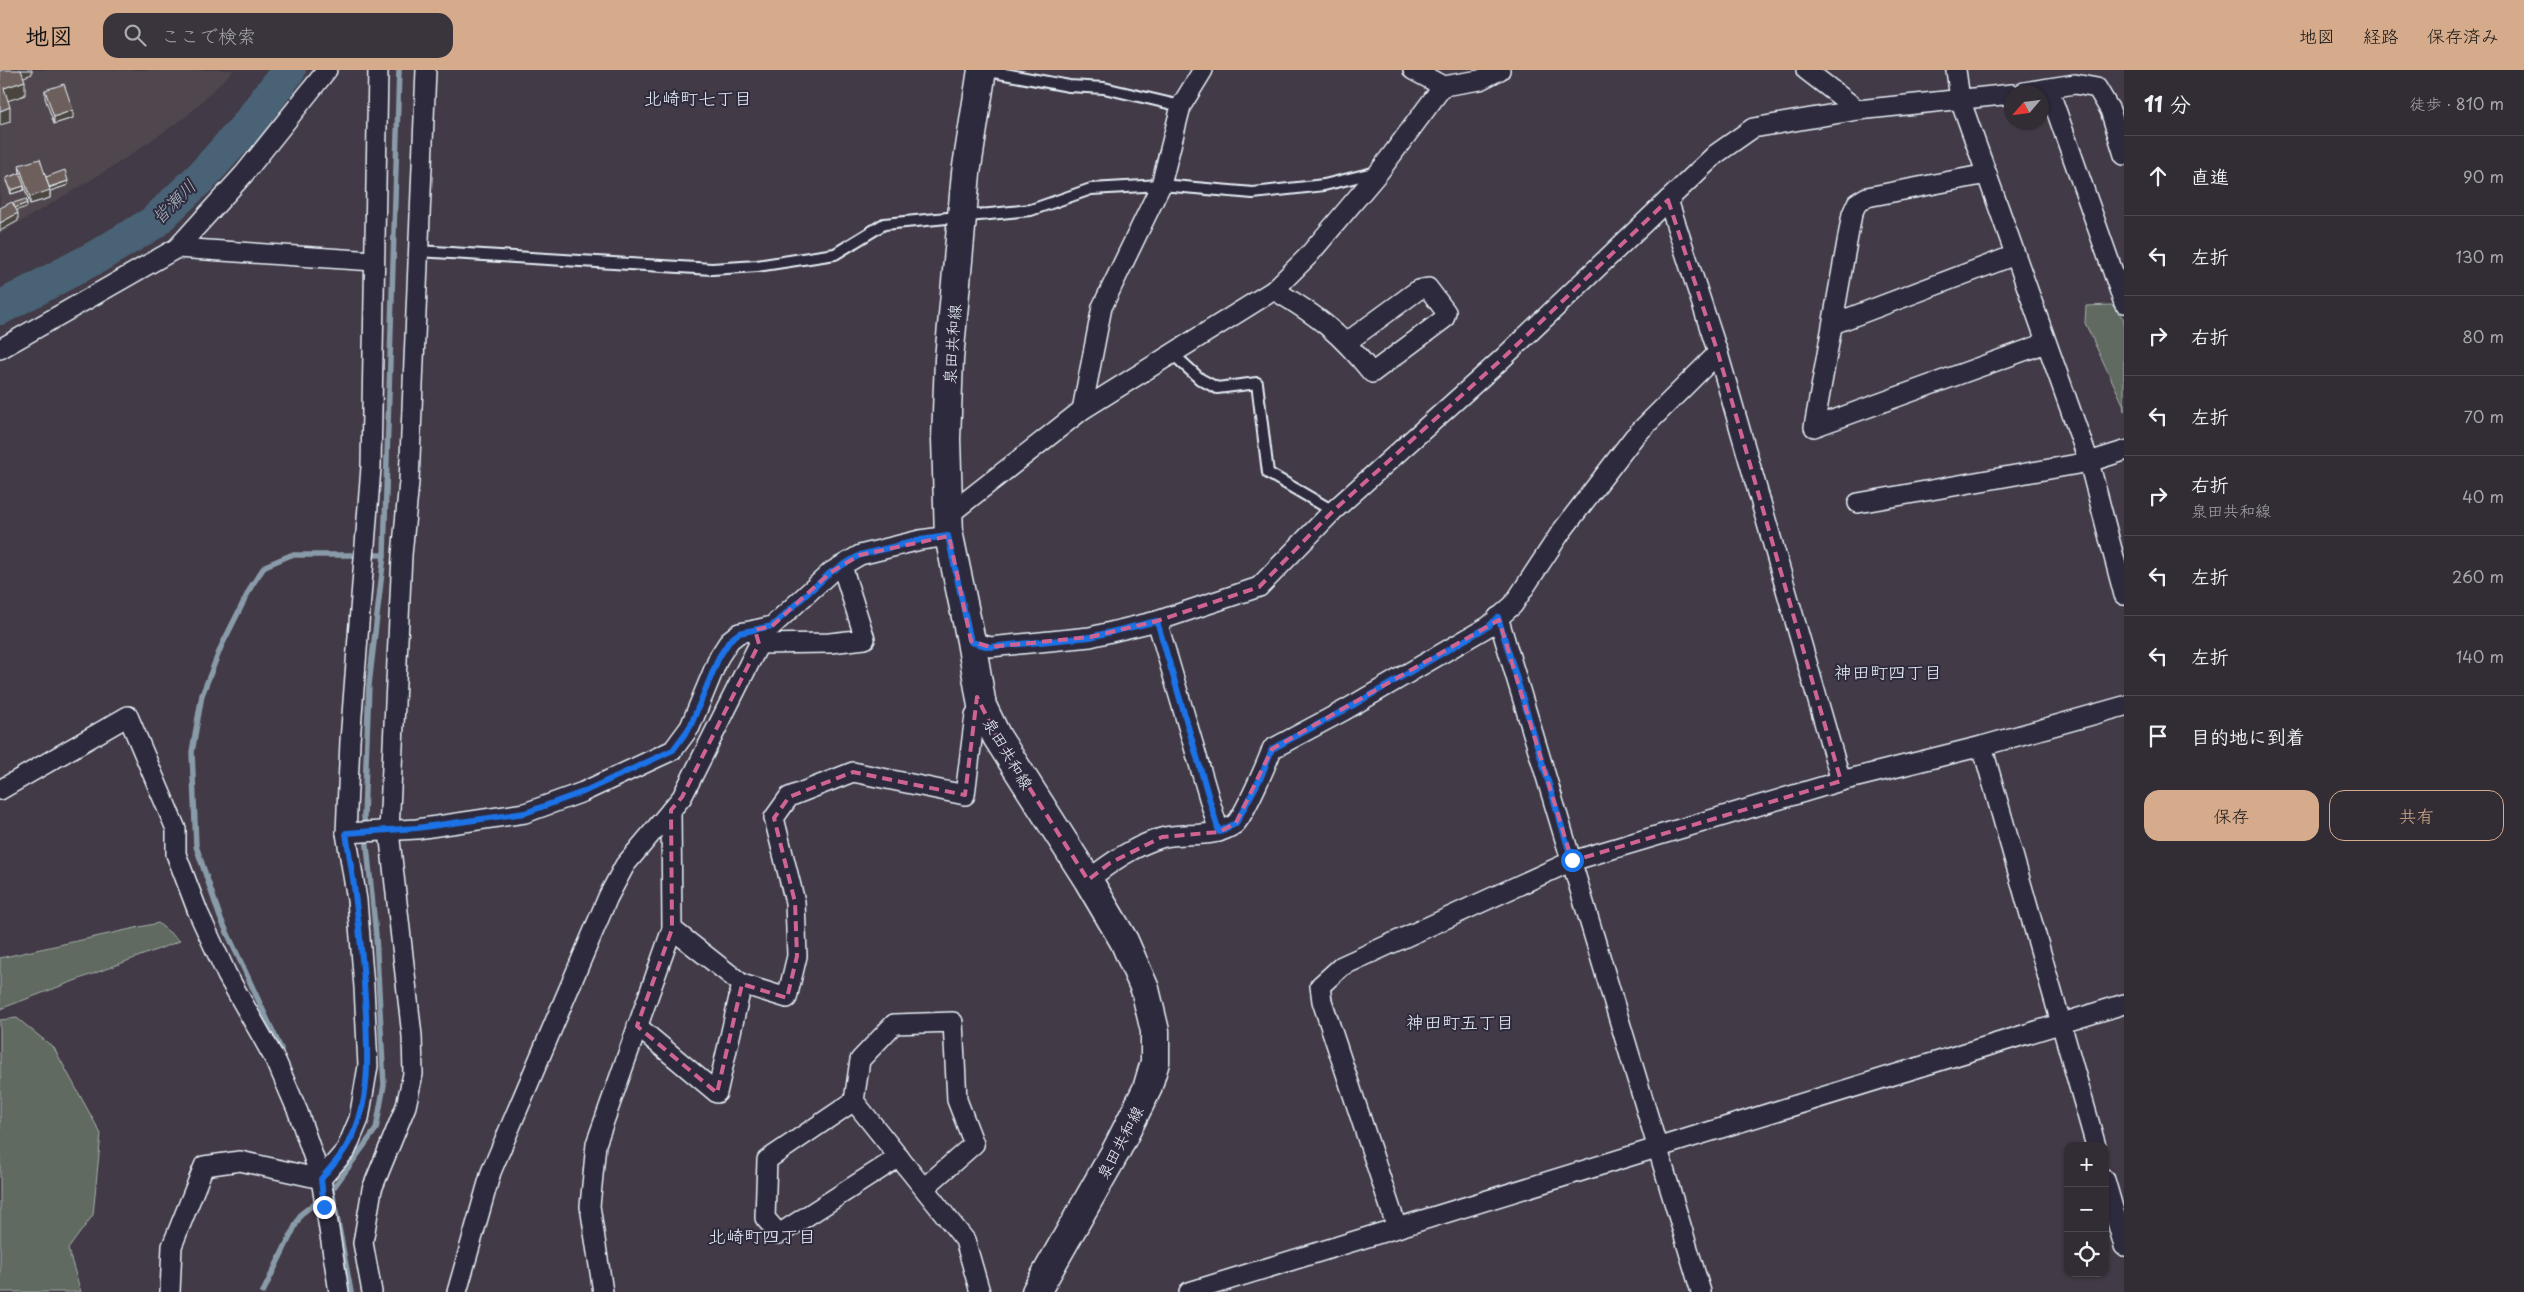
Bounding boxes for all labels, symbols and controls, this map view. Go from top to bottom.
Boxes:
search box [103,13,453,58]
text: 地図 [25,17,73,53]
icon: search [121,21,149,49]
text: ここで検索 [161,21,256,49]
text: 地図 [2299,22,2335,49]
text: 経路 [2363,22,2399,49]
text: 保存済み [2427,22,2499,49]
district label: 北崎町七丁目 [644,84,752,111]
north arrow [2004,85,2049,130]
text: 11 分 [2144,87,2191,119]
text: 徒歩 · 810 m [2409,91,2504,115]
icon: ahead [2144,162,2172,190]
text: 直進 [2191,162,2229,190]
text: 90 m [2463,164,2504,188]
water label: 皆瀬川 [144,172,202,230]
icon: left [2144,242,2172,270]
text: 左折 [2191,242,2229,270]
text: 130 m [2456,244,2504,268]
street label: 泉田共和線 [936,303,966,385]
icon: right [2144,322,2172,350]
text: 右折 [2191,322,2229,350]
text: 80 m [2462,324,2504,348]
icon: left [2144,402,2172,430]
text: 左折 [2191,402,2229,430]
text: 70 m [2464,404,2504,428]
text: 右折 [2191,470,2229,498]
icon: right [2144,482,2172,510]
text: 40 m [2462,484,2504,508]
text: 泉田共和線 [2191,498,2271,522]
icon: left [2144,562,2172,590]
text: 左折 [2191,562,2229,590]
text: 260 m [2452,564,2504,588]
icon: left [2144,642,2172,670]
text: 左折 [2191,642,2229,670]
text: 140 m [2456,644,2504,668]
district label: 神田町四丁目 [1834,658,1942,685]
street label: 泉田共和線 [978,713,1040,793]
icon: arrive [2144,722,2172,750]
text: 目的地に到着 [2191,722,2305,750]
button: 保存 [2144,790,2319,841]
button: 共有 [2329,790,2504,841]
route start [1561,849,1584,872]
district label: 神田町五丁目 [1406,1008,1514,1035]
street label: 泉田共和線 [1090,1101,1148,1183]
map controls [2064,1142,2109,1277]
button: + [2064,1142,2109,1187]
button: − [2064,1187,2109,1232]
route end [313,1196,336,1219]
district label: 北崎町四丁目 [708,1222,816,1249]
button: locate [2064,1232,2109,1277]

